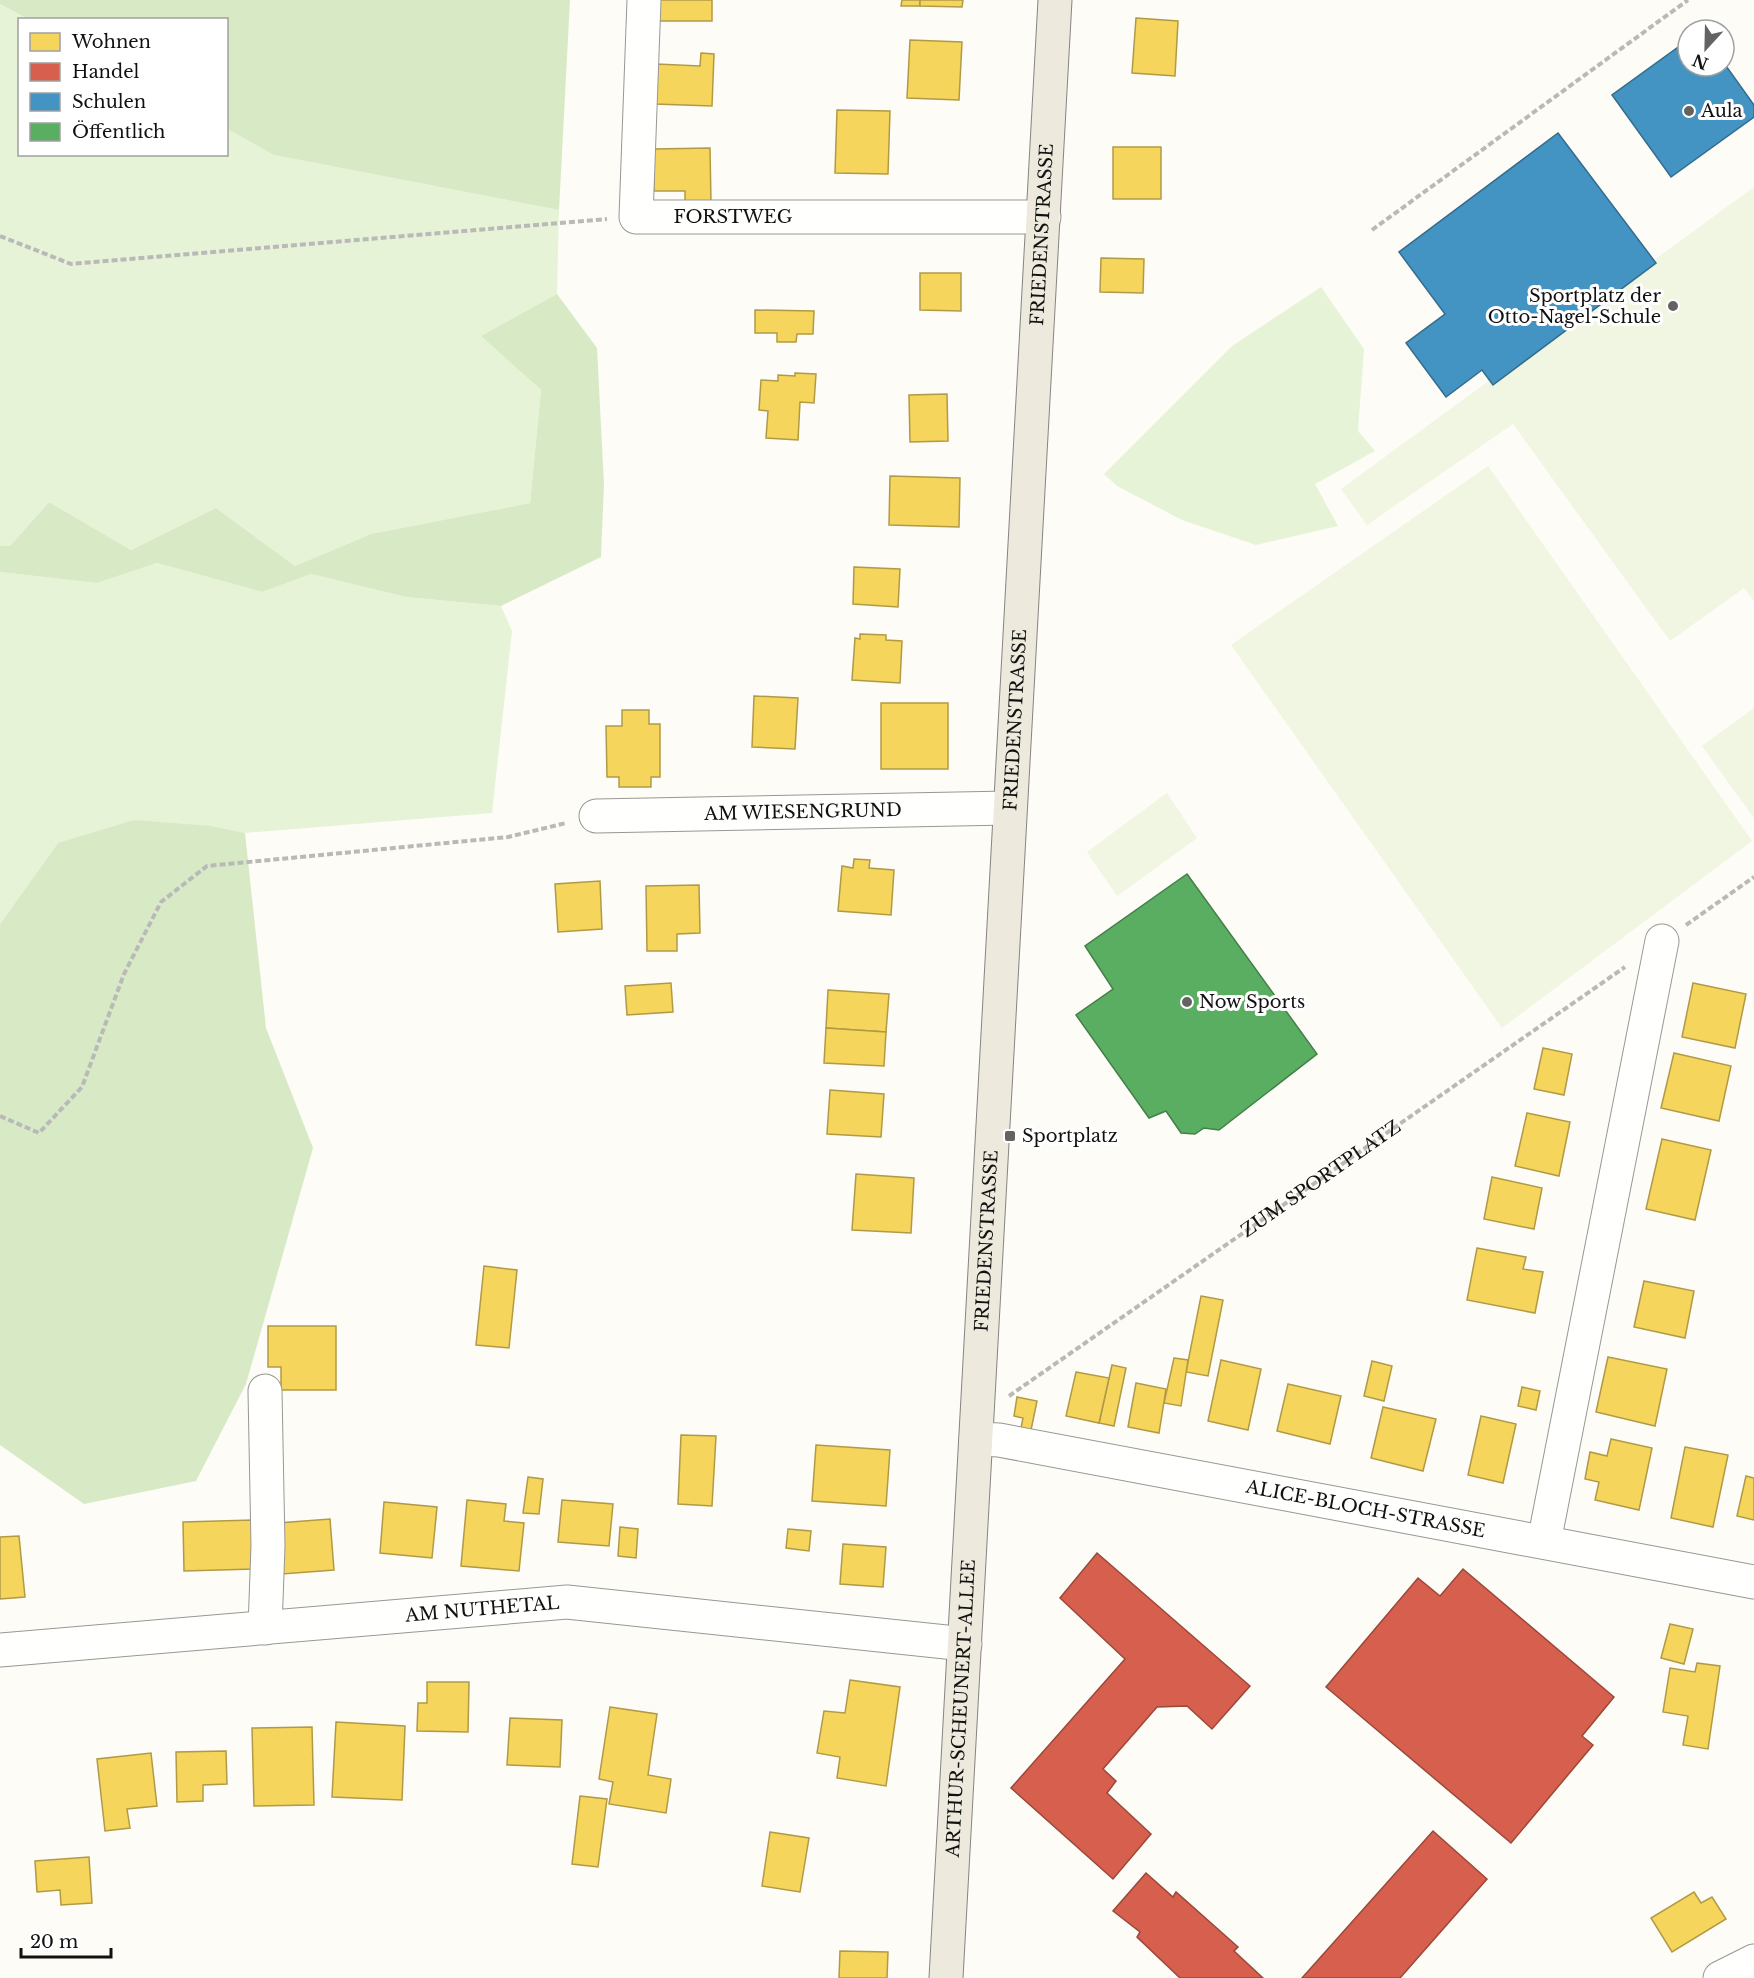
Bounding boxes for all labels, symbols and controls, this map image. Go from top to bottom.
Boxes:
legend [18,18,228,156]
north arrow [1676,18,1736,78]
text: Wohnen [71,31,151,53]
text: N [1690,50,1711,74]
text: Handel [72,61,139,83]
text: Schulen [72,91,146,113]
place label: Aula [1700,100,1743,122]
marker: Aula [1682,104,1696,118]
text: Öffentlich [72,120,166,143]
street label: FRIEDENSTRASSE [1026,143,1058,326]
street label: FORSTWEG [673,206,793,228]
place label: Sportplatz der Otto-Nagel-Schule [1488,285,1661,328]
marker: Sportplatz der Otto-Nagel-Schule [1666,299,1680,313]
street label: FRIEDENSTRASSE [999,628,1031,811]
street label: AM WIESENGRUND [703,799,902,825]
place label: Now Sports [1199,991,1305,1013]
marker: Now Sports [1180,995,1194,1009]
street label: ZUM SPORTPLATZ [1237,1116,1405,1242]
place label: Sportplatz [1022,1125,1118,1147]
marker: Sportplatz [1003,1129,1017,1143]
street label: FRIEDENSTRASSE [971,1150,1003,1333]
street label: ALICE-BLOCH-STRASSE [1243,1475,1487,1542]
street label: ARTHUR-SCHEUNERT-ALLEE [942,1559,980,1859]
street label: AM NUTHETAL [403,1592,560,1627]
scale bar [21,1921,111,1959]
text: 20 m [30,1931,78,1953]

